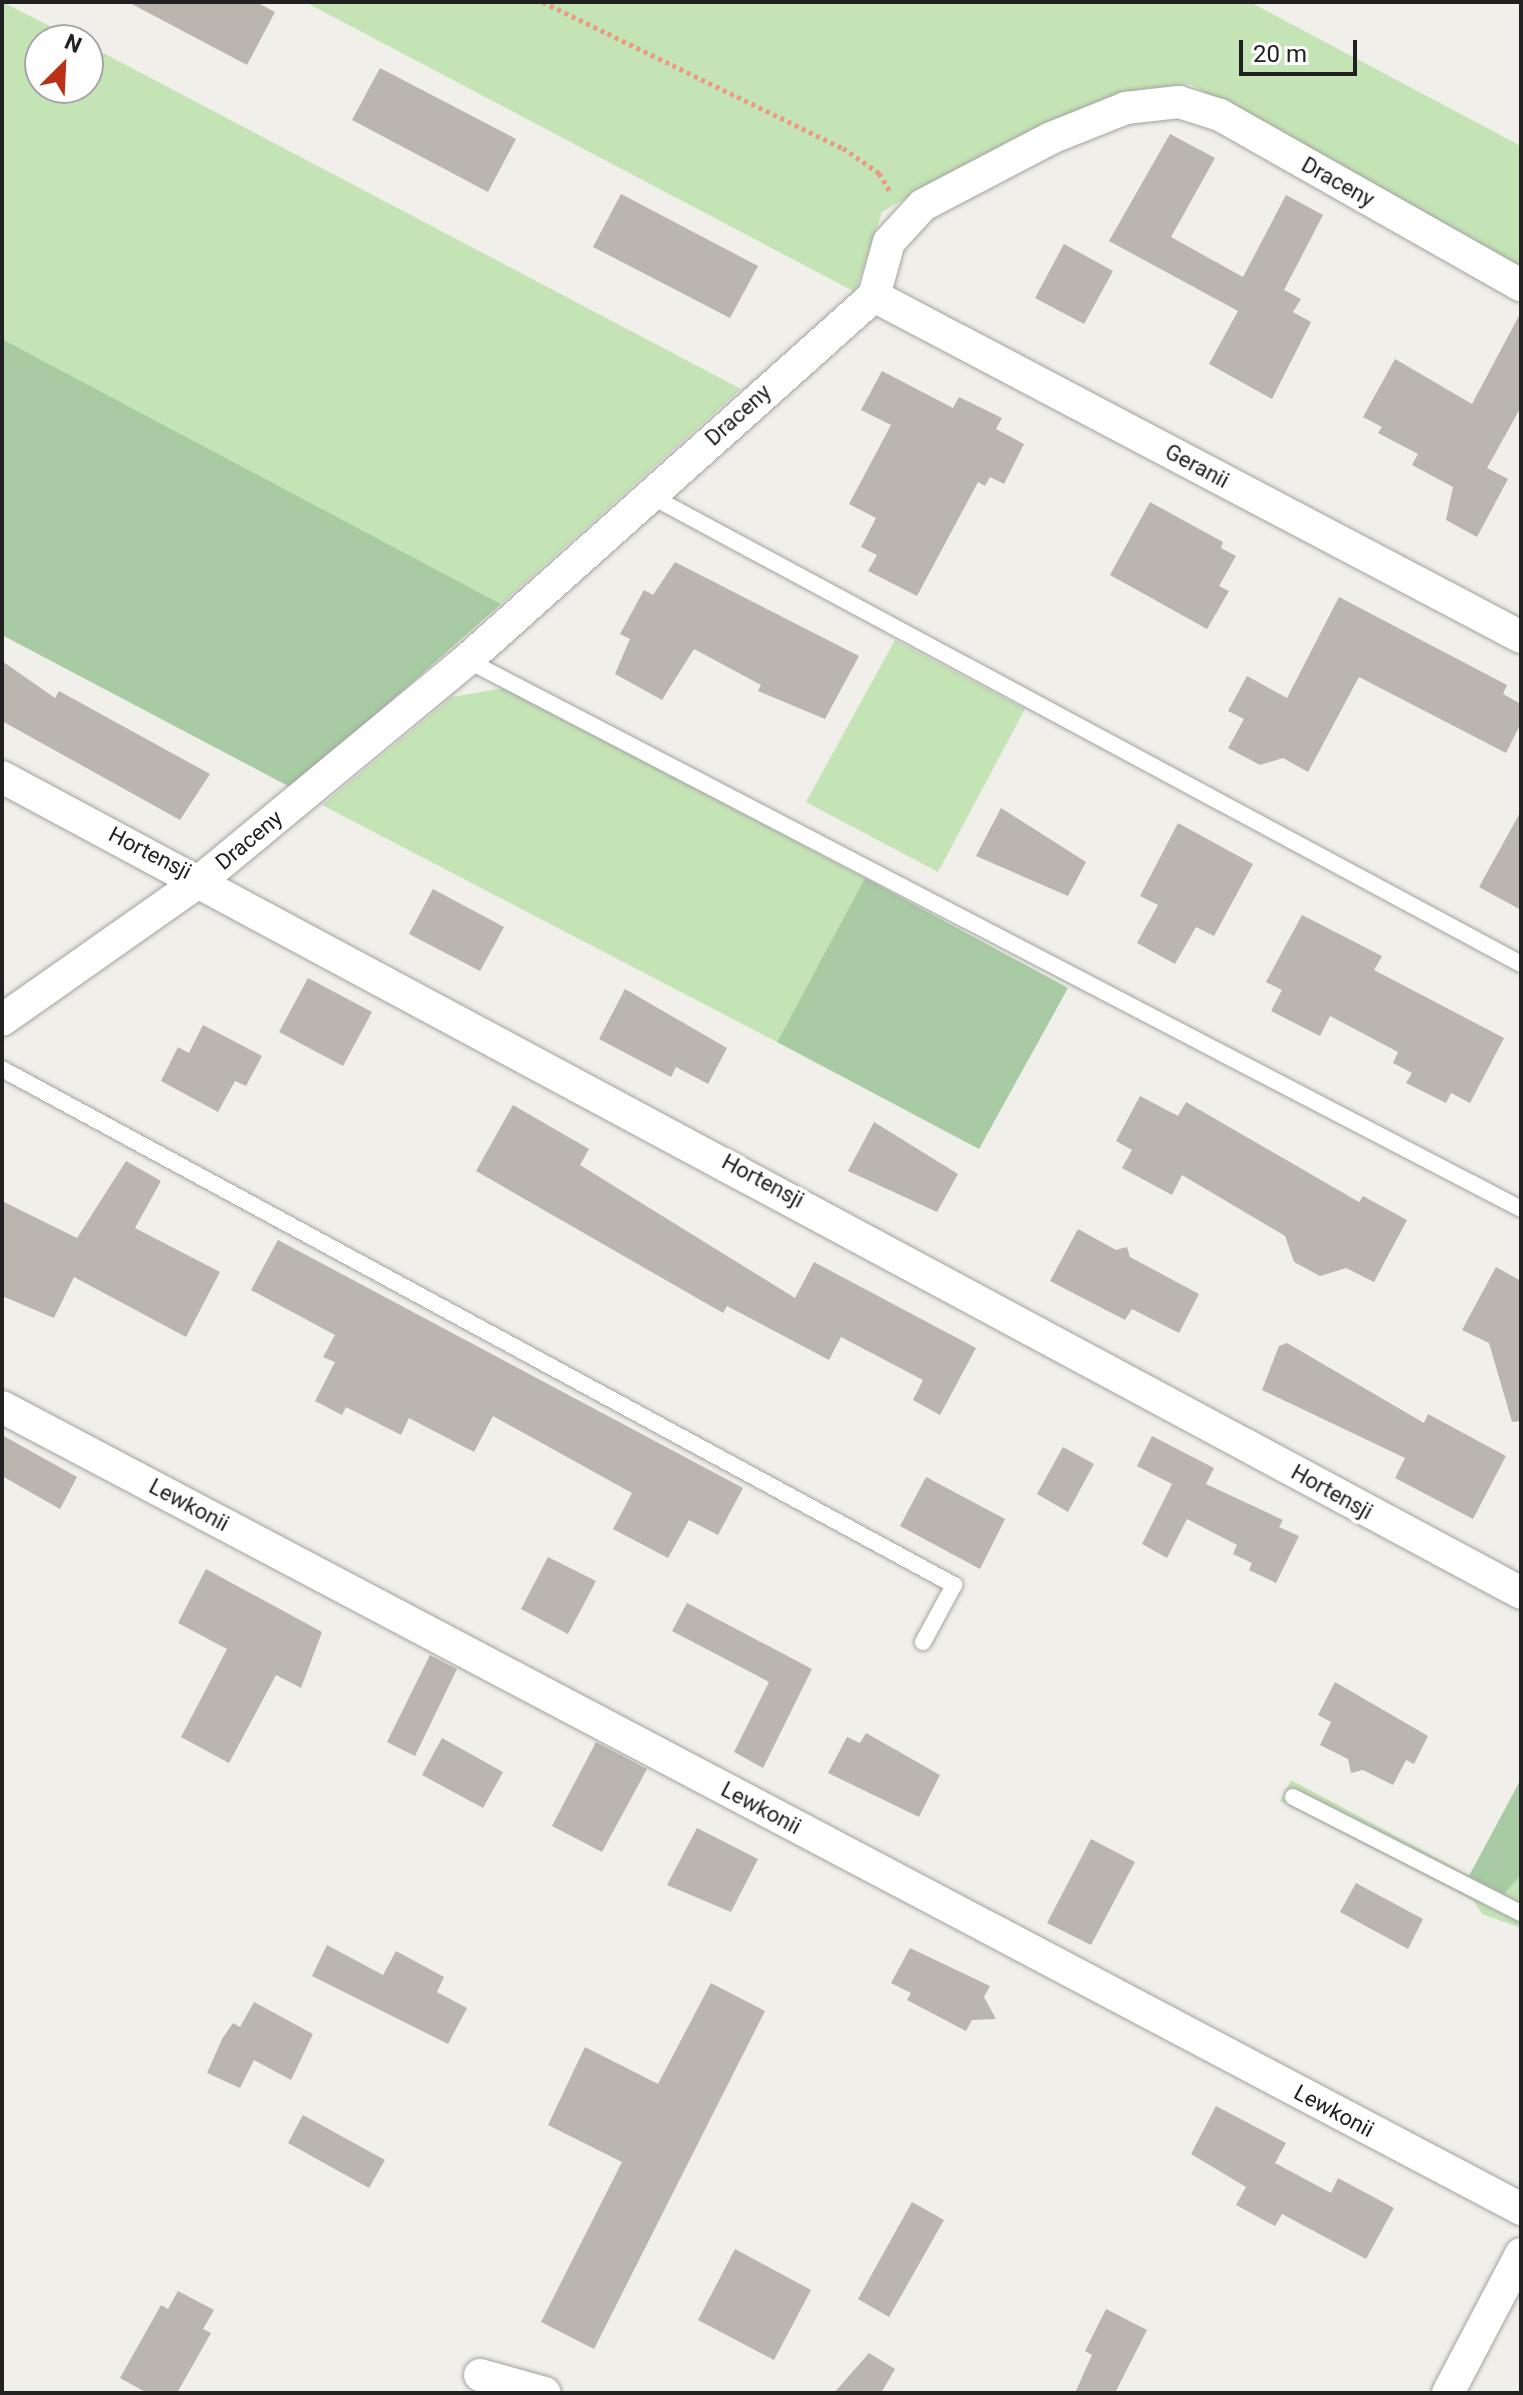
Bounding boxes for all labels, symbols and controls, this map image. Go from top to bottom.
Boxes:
north arrow [24,24,104,104]
scale bar [1243,24,1361,74]
text: N [61,29,85,58]
text: 20 m [1253,40,1307,68]
street label: Draceny [1297,151,1379,213]
street label: Draceny [700,379,776,451]
street label: Geranii [1161,438,1233,494]
street label: Draceny [210,804,288,876]
street label: Hortensji [104,821,196,885]
street label: Hortensji [717,1148,809,1214]
street label: Hortensji [1287,1459,1377,1525]
street label: Lewkonii [145,1473,233,1537]
street label: Lewkonii [717,1776,805,1840]
street label: Lewkonii [1290,2079,1378,2143]

